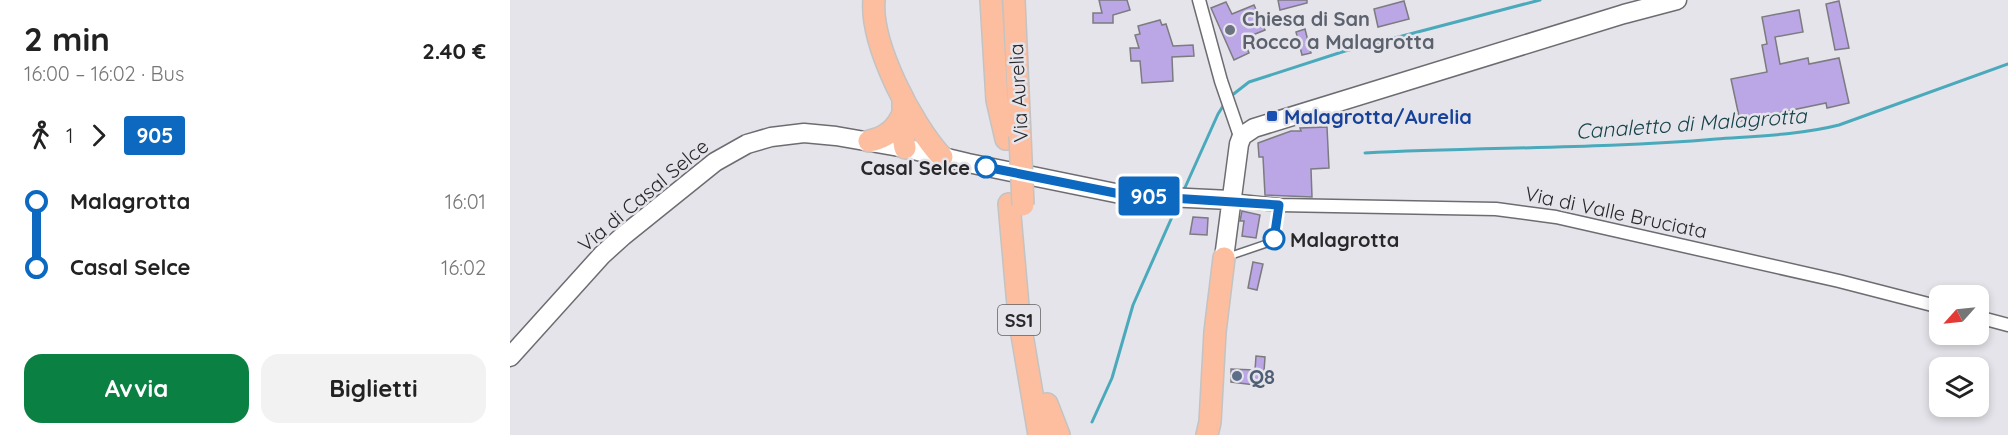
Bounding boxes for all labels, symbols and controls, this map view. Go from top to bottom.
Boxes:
place label: Chiesa di San Rocco a Malagrotta [1242,6,1434,54]
text: 2 min [24,18,110,59]
marker: Chiesa di San Rocco a Malagrotta [1223,23,1237,37]
text: 2.40 € [422,37,486,65]
street label: Via Aurelia [1003,43,1033,143]
text: 16:00 – 16:02 · Bus [24,61,184,86]
water label: Canaletto di Malagrotta [1575,102,1809,144]
place label: Malagrotta/Aurelia [1284,104,1472,129]
marker: Malagrotta/Aurelia [1265,109,1279,123]
icon: walk [24,119,57,152]
icon: forward [82,119,115,152]
text: 905 [136,122,173,148]
text: 1 [66,123,73,148]
street label: Via di Casal Selce [573,133,713,257]
place label: Casal Selce [860,155,970,180]
marker: Casal Selce [975,156,997,178]
line badge: 905 [1114,176,1184,216]
street label: Via di Valle Bruciata [1523,180,1709,244]
text: 905 [1131,183,1167,209]
text: Malagrotta [70,187,190,215]
text: 16:01 [445,189,486,214]
place label: Malagrotta [1290,227,1399,252]
marker: Malagrotta [1263,228,1285,250]
text: Casal Selce [70,253,191,281]
text: 16:02 [441,255,486,280]
north arrow [1929,285,1989,345]
map controls [1929,285,1989,417]
road number: SS1 [998,305,1040,335]
button: Avvia [24,354,249,423]
button: Biglietti [261,354,486,423]
button: layers [1929,357,1989,417]
place label: Q8 [1249,364,1275,389]
marker: Q8 [1230,369,1244,383]

